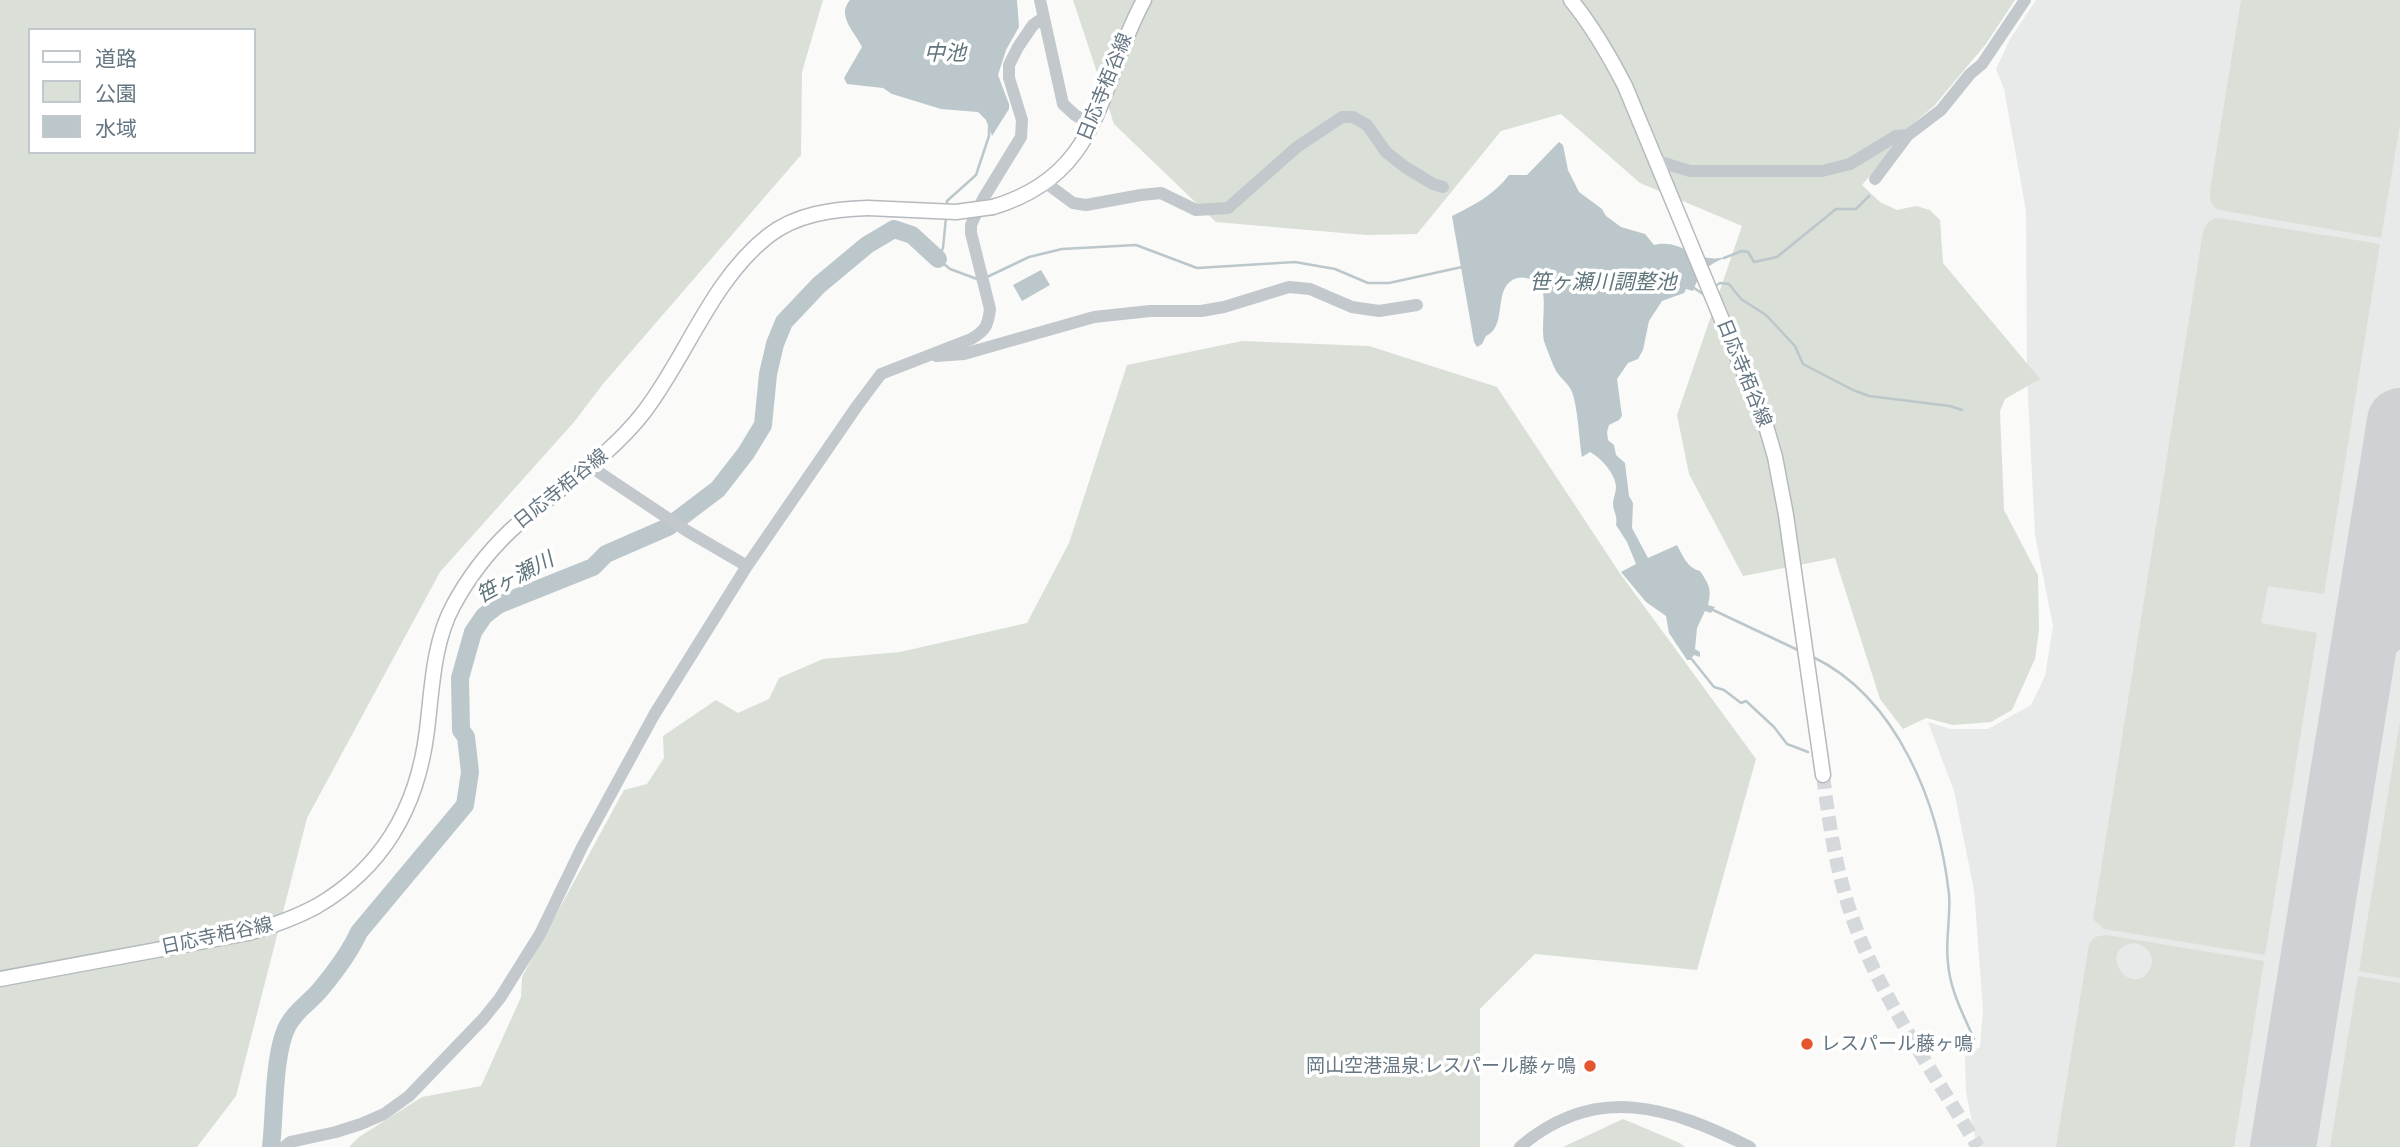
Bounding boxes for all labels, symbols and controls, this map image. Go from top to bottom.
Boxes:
legend [28,28,256,154]
street label: 日応寺栢谷線 [1073,30,1137,144]
water label: 中池 [924,41,966,67]
text: 道路 [95,46,137,71]
text: 公園 [95,81,137,106]
text: 水域 [95,116,137,141]
water label: 笹ヶ瀬川調整池 [1530,270,1676,296]
street label: 日応寺栢谷線 [1712,316,1776,430]
street label: 日応寺栢谷線 [510,444,612,534]
water label: 笹ヶ瀬川 [472,547,558,609]
street label: 日応寺栢谷線 [159,913,275,959]
place label: レスパール藤ヶ鳴 [1821,1033,1973,1055]
marker: レスパール藤ヶ鳴 [1799,1036,1815,1052]
place label: 岡山空港温泉;レスパール藤ヶ鳴 [1306,1055,1576,1077]
marker: 岡山空港温泉;レスパール藤ヶ鳴 [1582,1058,1598,1074]

